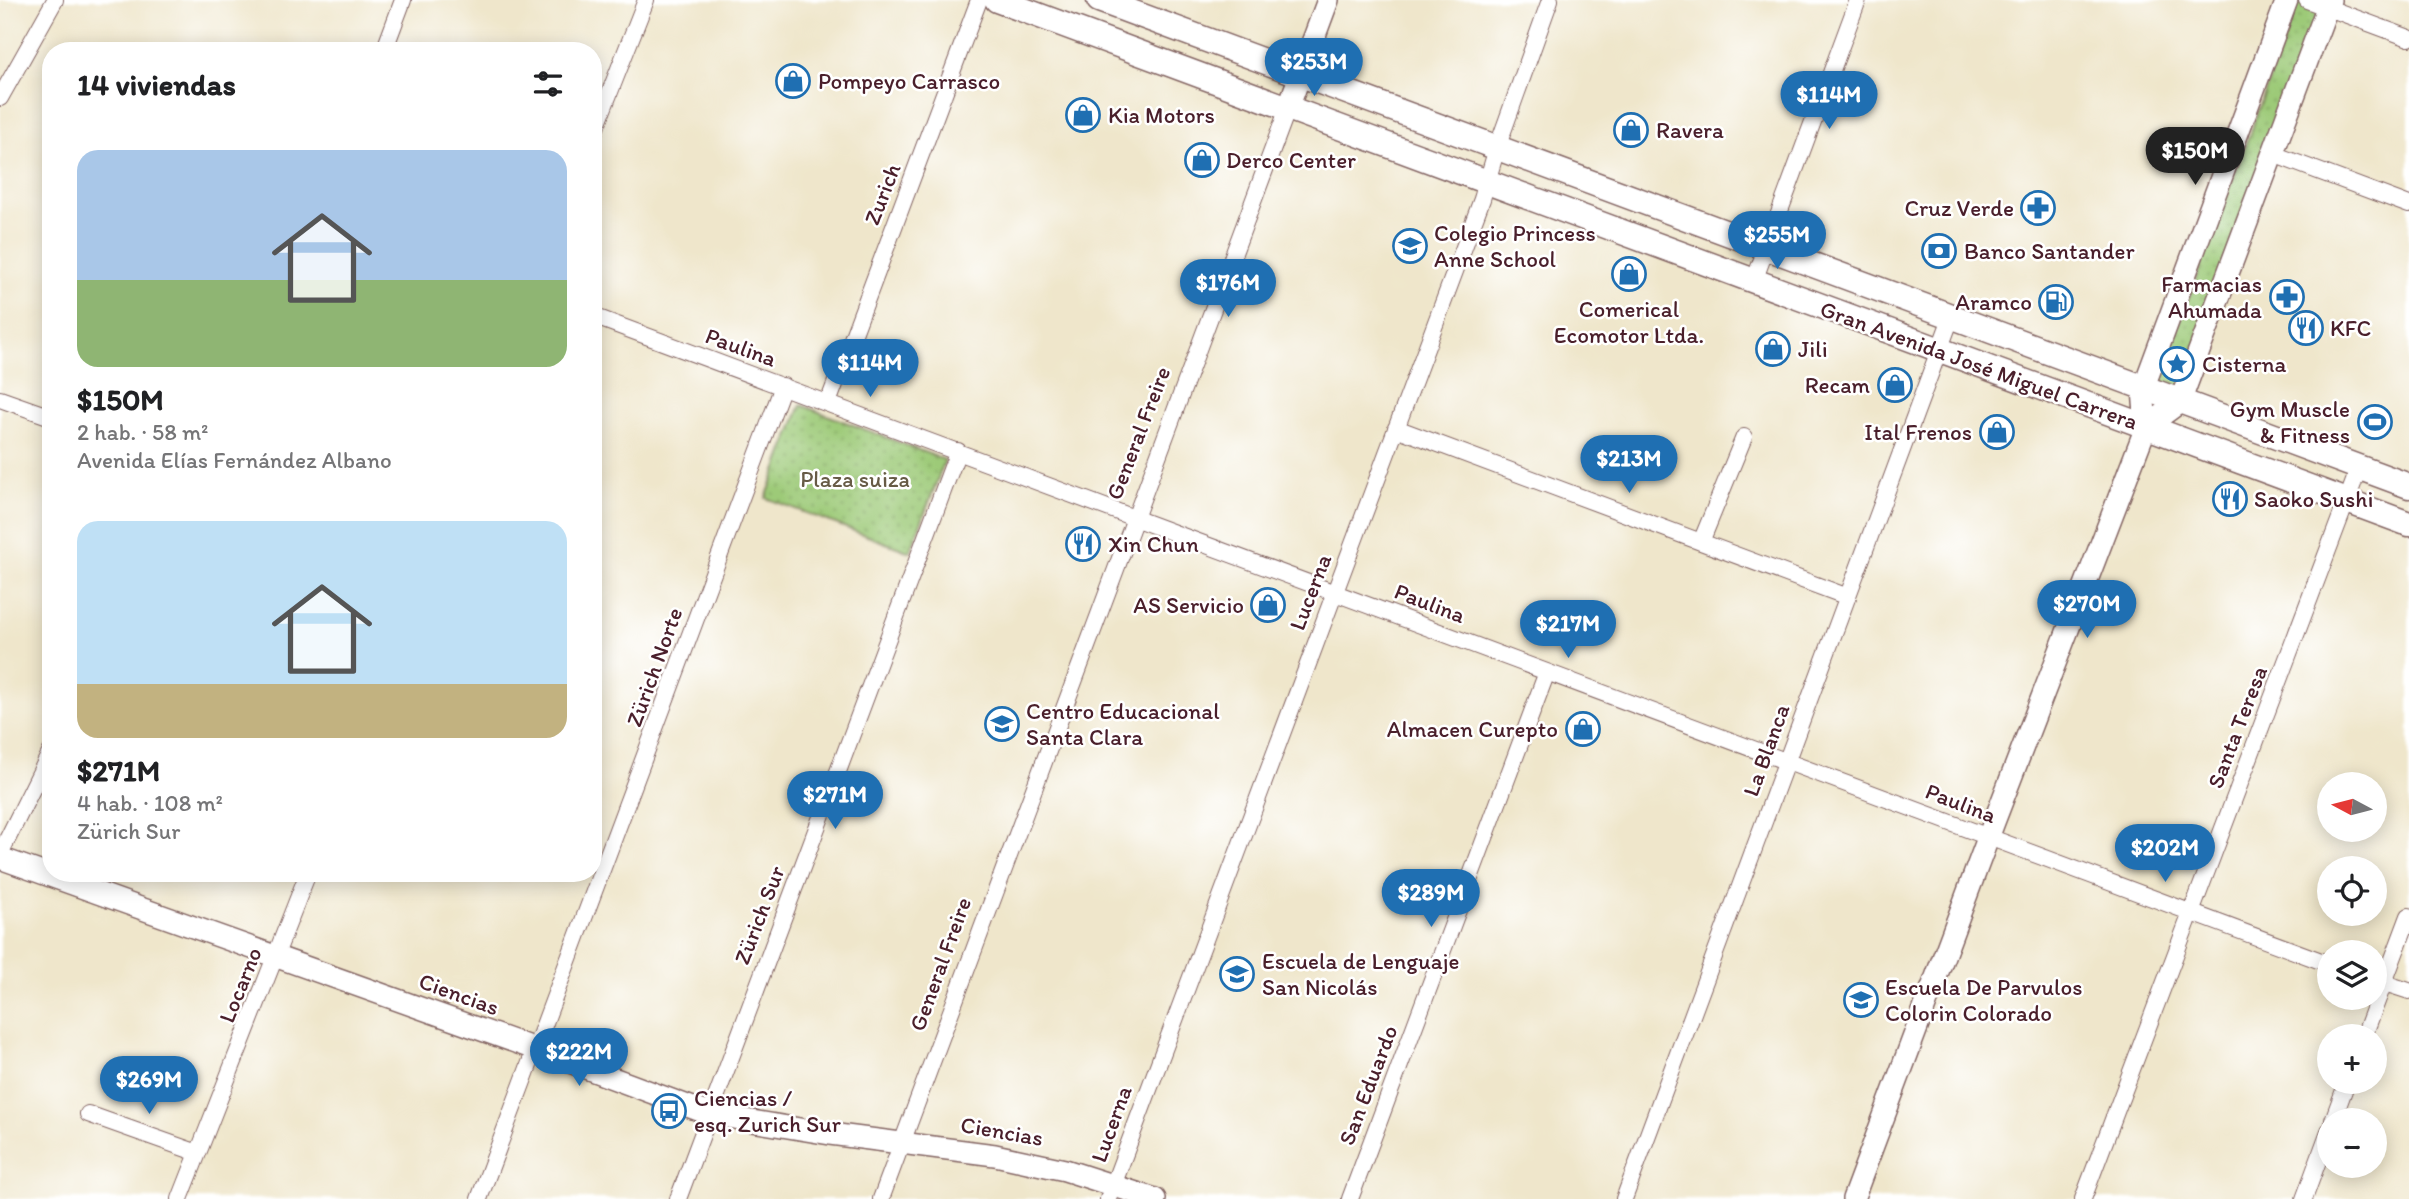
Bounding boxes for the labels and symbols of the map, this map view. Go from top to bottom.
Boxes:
pin: $253M [1265,38,1363,98]
shop icon: Pompeyo Carrasco [774,62,812,100]
place label: Pompeyo Carrasco [818,67,1000,95]
pin: $114M [1780,72,1878,131]
shop icon: Kia Motors [1064,96,1102,134]
place label: Kia Motors [1108,101,1215,129]
shop icon: Ravera [1612,111,1650,149]
place label: Ravera [1656,116,1724,144]
pin: $150M [2146,128,2244,187]
shop icon: Derco Center [1183,141,1221,179]
place label: Derco Center [1226,146,1356,174]
street label: Zurich [858,159,906,229]
pharmacy icon: Cruz Verde [2019,189,2057,227]
place label: Cruz Verde [1905,194,2014,222]
pin: $255M [1728,212,1826,271]
place label: Colegio Princess Anne School [1434,219,1596,273]
school or university icon: Colegio Princess Anne School [1391,227,1429,265]
bank icon: Banco Santander [1920,232,1958,270]
place label: Banco Santander [1964,237,2135,265]
shop icon: Comerical Ecomotor Ltda. [1610,255,1648,293]
pin: $176M [1179,260,1277,319]
place label: Farmacias Ahumada [2161,270,2262,324]
pharmacy icon: Farmacias Ahumada [2268,278,2306,316]
fuel station icon: Aramco [2037,283,2075,321]
place label: Aramco [1955,288,2032,316]
street label: Gran Avenida José Miguel Carrera [1816,294,2142,436]
place label: Comerical Ecomotor Ltda. [1554,295,1704,349]
restaurant icon: KFC [2287,309,2325,347]
place label: KFC [2330,314,2371,342]
street label: Paulina [702,321,780,373]
shop icon: Jili [1754,330,1792,368]
place label: Jili [1798,335,1828,363]
pin: $114M [821,340,919,399]
place icon: Cisterna [2158,345,2196,383]
place label: Cisterna [2202,350,2287,378]
street label: General Freire [1100,362,1176,504]
shop icon: Recam [1876,366,1914,404]
place label: Recam [1805,371,1870,399]
place label: Gym Muscle & Fitness [2230,395,2350,449]
sports icon: Gym Muscle & Fitness [2356,403,2394,441]
shop icon: Ital Frenos [1978,413,2016,451]
place label: Ital Frenos [1864,418,1972,446]
pin: $213M [1580,435,1678,495]
park label: Plaza suiza [800,465,910,493]
restaurant icon: Saoko Sushi [2211,480,2249,518]
place label: Saoko Sushi [2254,485,2373,513]
restaurant icon: Xin Chun [1064,525,1102,563]
place label: Xin Chun [1108,530,1199,558]
street label: Lucerna [1283,550,1337,634]
street label: Paulina [1391,577,1469,629]
pin: $270M [2038,580,2136,640]
shop icon: AS Servicio [1249,586,1287,624]
place label: AS Servicio [1133,591,1244,619]
pin: $217M [1519,600,1617,660]
street label: Zürich Norte [620,604,688,730]
street label: Santa Teresa [2201,662,2273,792]
place label: Centro Educacional Santa Clara [1026,697,1220,751]
street label: La Blanca [1736,700,1796,800]
school or university icon: Centro Educacional Santa Clara [983,705,1021,743]
shop icon: Almacen Curepto [1564,710,1602,748]
place label: Almacen Curepto [1387,715,1558,743]
pin: $271M [786,772,884,831]
north arrow [2317,772,2387,842]
street label: Paulina [1922,777,2000,829]
pin: $202M [2116,824,2214,884]
street label: Zürich Sur [727,862,791,968]
pin: $289M [1382,870,1480,929]
street label: General Freire [903,893,977,1035]
street label: Locarno [212,943,268,1027]
place label: Escuela de Lenguaje San Nicolás [1262,947,1459,1001]
school or university icon: Escuela de Lenguaje San Nicolás [1218,955,1256,993]
street label: Ciencias [415,967,503,1021]
place label: Escuela De Parvulos Colorin Colorado [1885,973,2083,1027]
school or university icon: Escuela De Parvulos Colorin Colorado [1842,981,1880,1019]
street label: San Eduardo [1332,1021,1404,1149]
pin: $222M [530,1028,628,1088]
pin: $269M [100,1056,198,1116]
street label: Lucerna [1084,1082,1138,1166]
place label: Ciencias / esq. Zurich Sur [694,1084,841,1138]
bus stop icon: Ciencias / esq. Zurich Sur [650,1092,688,1130]
street label: Ciencias [959,1110,1045,1152]

